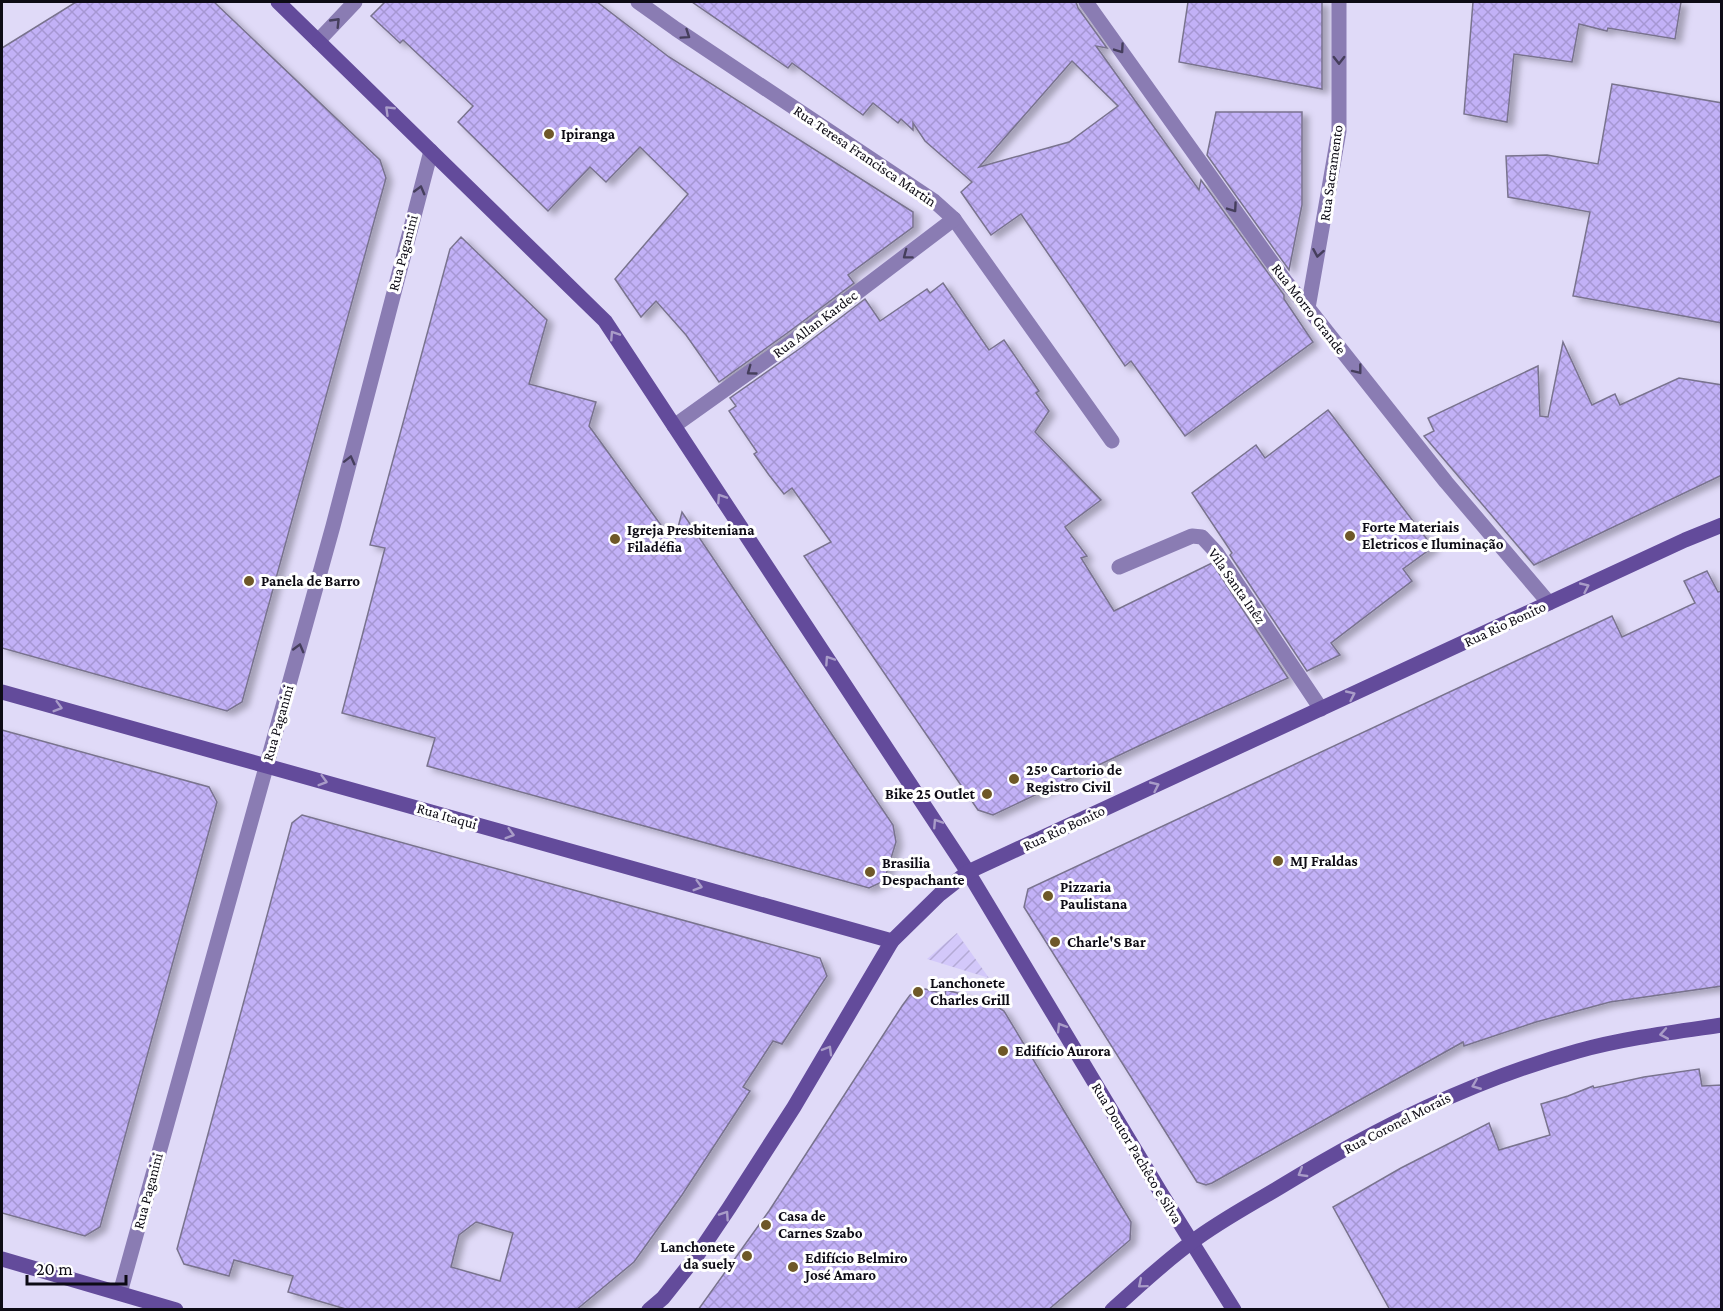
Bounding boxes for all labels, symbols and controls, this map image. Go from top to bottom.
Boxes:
one-way arrow [329,18,340,28]
one-way arrow [679,28,690,39]
one-way arrow [1113,43,1124,54]
one-way arrow [1333,55,1345,64]
street label: Rua Teresa Francisca Martin [791,102,939,210]
one-way arrow [385,106,395,117]
street label: Rua Sacramento [1316,124,1346,222]
place label: Ipiranga [561,126,616,142]
marker: Ipiranga [542,127,556,141]
one-way arrow [412,185,425,195]
one-way arrow [1226,202,1237,213]
street label: Rua Paganini [385,213,422,293]
one-way arrow [903,247,914,258]
one-way arrow [1312,248,1325,258]
street label: Rua Morro Grande [1269,261,1350,358]
street label: Rua Allan Kardec [770,287,861,361]
one-way arrow [610,331,621,342]
one-way arrow [746,364,757,375]
one-way arrow [1350,364,1361,375]
one-way arrow [342,455,355,465]
one-way arrow [718,493,729,504]
place label: Forte Materiais Eletricos e Iluminação [1362,519,1504,552]
place label: Igreja Presbiteniana Filadéfia [627,522,755,555]
marker: Forte Materiais Eletricos e Iluminação [1343,529,1357,543]
marker: Igreja Presbiteniana Filadéfia [608,532,622,546]
street label: Vila Santa Inêz [1205,545,1269,627]
place label: Panela de Barro [261,573,360,589]
marker: Panela de Barro [242,574,256,588]
one-way arrow [1579,582,1590,594]
street label: Rua Rio Bonito [1462,598,1548,650]
one-way arrow [292,643,304,654]
one-way arrow [825,656,836,667]
street label: Rua Paganini [260,683,297,763]
one-way arrow [1345,690,1356,702]
one-way arrow [53,700,63,713]
place label: 25º Cartorio de Registro Civil [1026,762,1122,795]
marker: 25º Cartorio de Registro Civil [1007,772,1021,786]
one-way arrow [317,774,327,786]
one-way arrow [1148,781,1159,793]
place label: Bike 25 Outlet [885,786,976,802]
marker: Bike 25 Outlet [980,787,994,801]
street label: Rua Itaqui [415,800,479,833]
street label: Rua Rio Bonito [1021,802,1107,854]
one-way arrow [933,819,944,830]
one-way arrow [504,827,515,839]
place label: MJ Fraldas [1290,853,1358,869]
marker: MJ Fraldas [1271,854,1285,868]
place label: Brasilia Despachante [882,855,964,888]
marker: Brasilia Despachante [863,865,877,879]
one-way arrow [693,879,703,892]
place label: Pizzaria Paulistana [1060,879,1128,912]
marker: Pizzaria Paulistana [1041,889,1055,903]
place label: Charle'S Bar [1067,934,1146,950]
marker: Charle'S Bar [1048,935,1062,949]
place label: Lanchonete Charles Grill [930,975,1011,1008]
marker: Lanchonete Charles Grill [911,985,925,999]
one-way arrow [1057,1023,1068,1033]
one-way arrow [1659,1027,1668,1039]
place label: Edifício Aurora [1015,1043,1111,1059]
marker: Edifício Aurora [996,1044,1010,1058]
one-way arrow [821,1046,833,1056]
one-way arrow [1471,1078,1482,1090]
street label: Rua Doutor Pachêco e Silva [1089,1080,1185,1226]
street label: Rua Coronel Morais [1341,1089,1453,1157]
street label: Rua Paganini [130,1151,167,1231]
one-way arrow [1298,1166,1308,1178]
place label: Casa de Carnes Szabo [778,1208,863,1241]
one-way arrow [718,1210,729,1221]
marker: Casa de Carnes Szabo [759,1218,773,1232]
place label: Lanchonete da suely [660,1239,736,1272]
scale bar [27,1248,126,1286]
marker: Lanchonete da suely [740,1249,754,1263]
place label: Edifício Belmiro José Amaro [803,1250,908,1283]
text: 20 m [36,1259,73,1279]
marker: Edifício Belmiro José Amaro [786,1260,800,1274]
one-way arrow [1138,1277,1149,1288]

